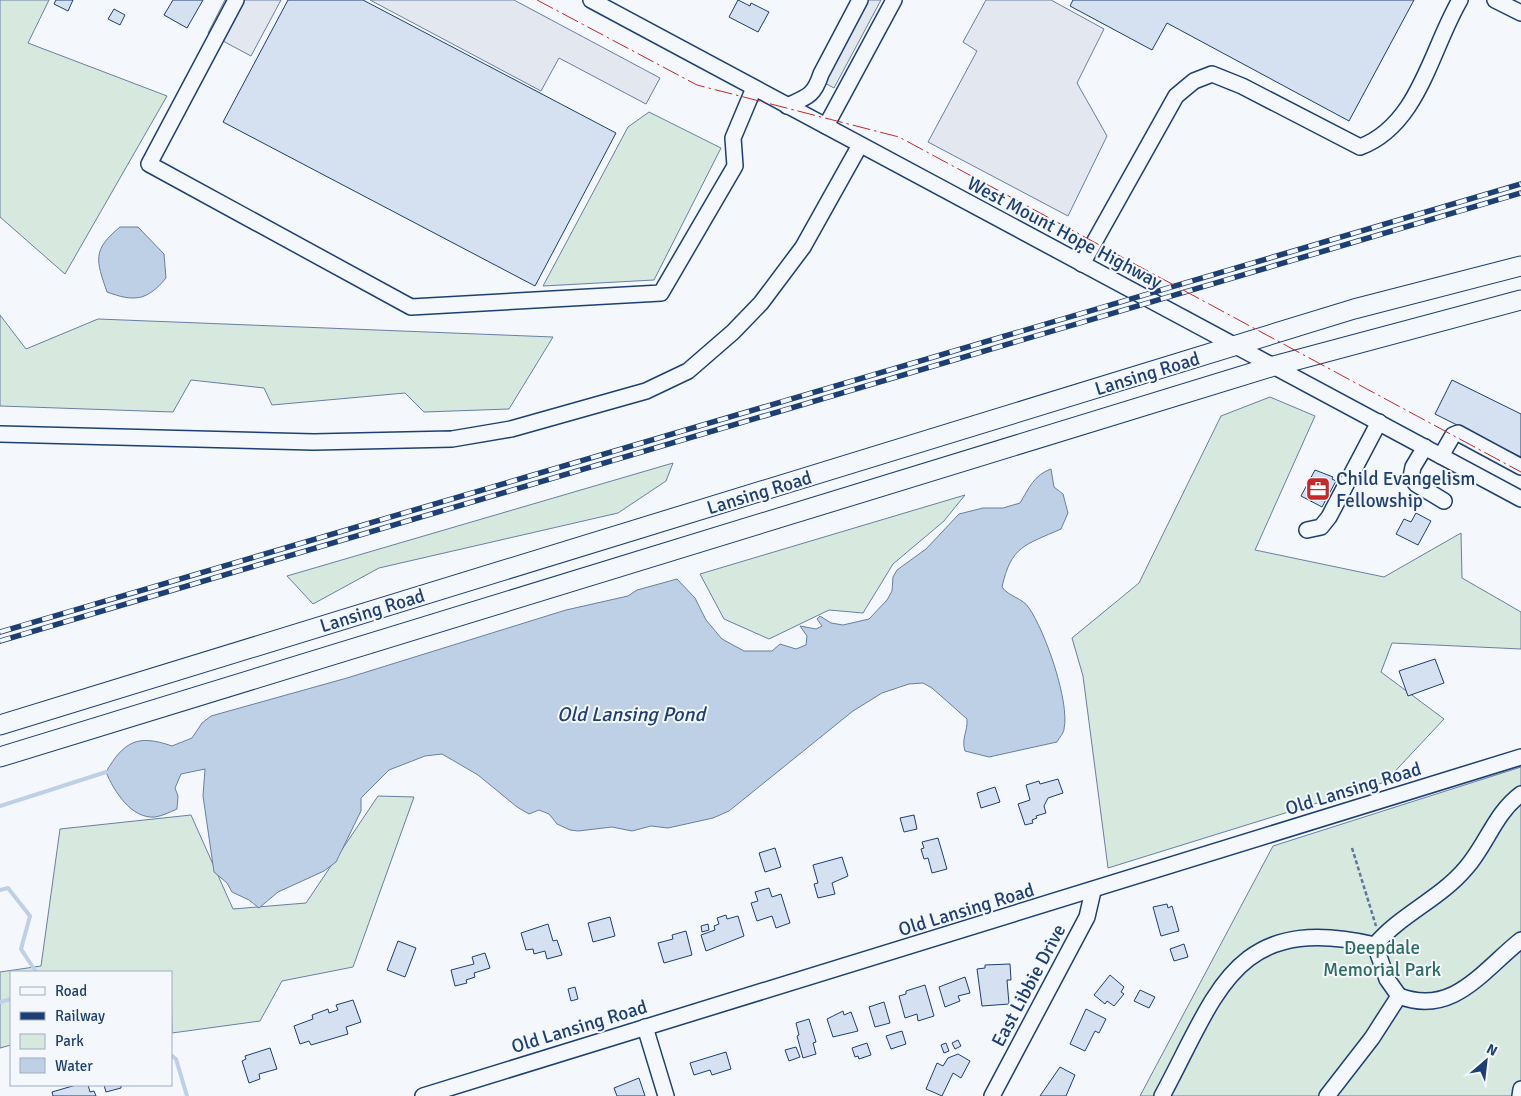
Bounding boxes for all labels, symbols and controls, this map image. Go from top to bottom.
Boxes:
street label: West Mount Hope Highway [963,171,1166,295]
street label: Lansing Road [1092,347,1203,401]
street label: Lansing Road [704,466,815,520]
place label: Child Evangelism Fellowship [1336,467,1475,513]
office icon: Child Evangelism Fellowship [1305,476,1331,502]
street label: Lansing Road [317,584,428,638]
water label: Old Lansing Pond [557,702,707,727]
street label: Old Lansing Road [1283,757,1424,821]
street label: Old Lansing Road [896,878,1037,942]
street label: East Libbie Drive [986,920,1071,1051]
park label: Deepdale Memorial Park [1323,936,1442,982]
legend [10,971,172,1086]
text: Road [55,982,87,1000]
street label: Old Lansing Road [509,995,650,1059]
text: Railway [55,1007,105,1025]
text: Park [55,1032,84,1050]
north arrow [1461,1036,1511,1086]
text: N [1484,1040,1500,1060]
text: Water [55,1057,93,1075]

